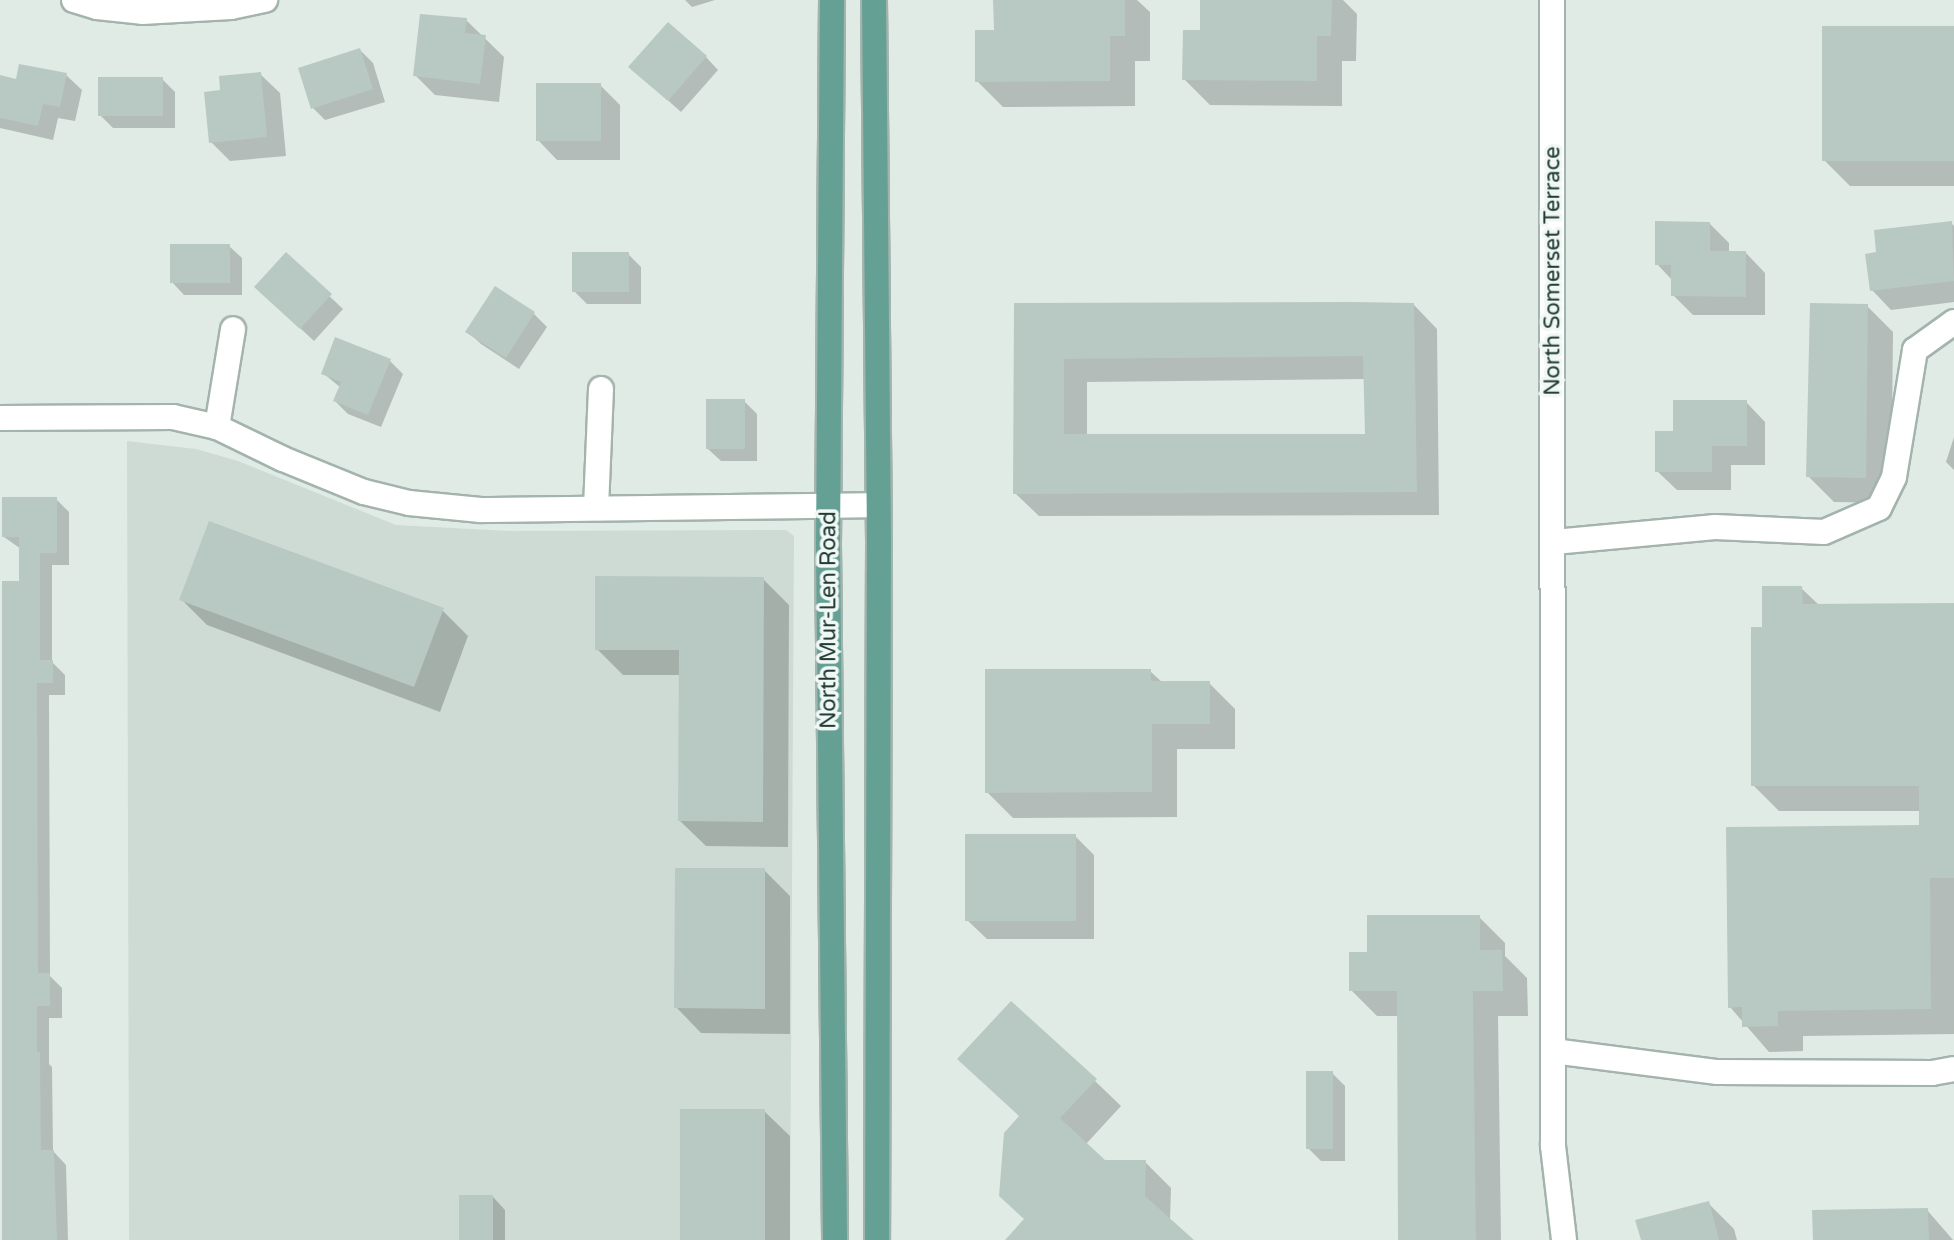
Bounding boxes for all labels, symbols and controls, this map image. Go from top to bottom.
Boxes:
street label: North Somerset Terrace [1540,146,1566,396]
street label: North Mur-Len Road [816,511,842,729]

